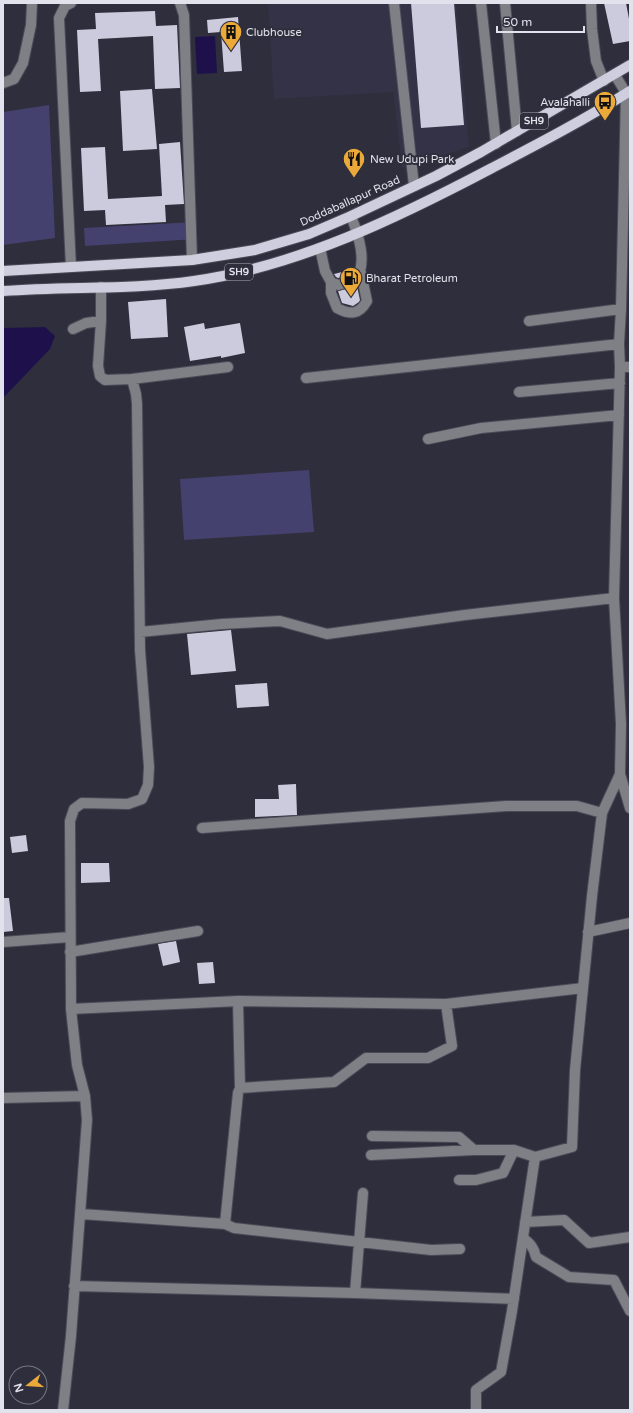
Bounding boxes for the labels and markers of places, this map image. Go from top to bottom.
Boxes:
building icon: Clubhouse [218,19,244,52]
place label: Clubhouse [246,26,302,39]
bus stop icon: Avalahalli [592,89,618,122]
place label: Avalahalli [540,96,590,109]
restaurant icon: New Udupi Park [341,146,367,179]
place label: New Udupi Park [370,153,454,166]
fuel station icon: Bharat Petroleum [338,265,364,298]
place label: Bharat Petroleum [366,272,458,285]

